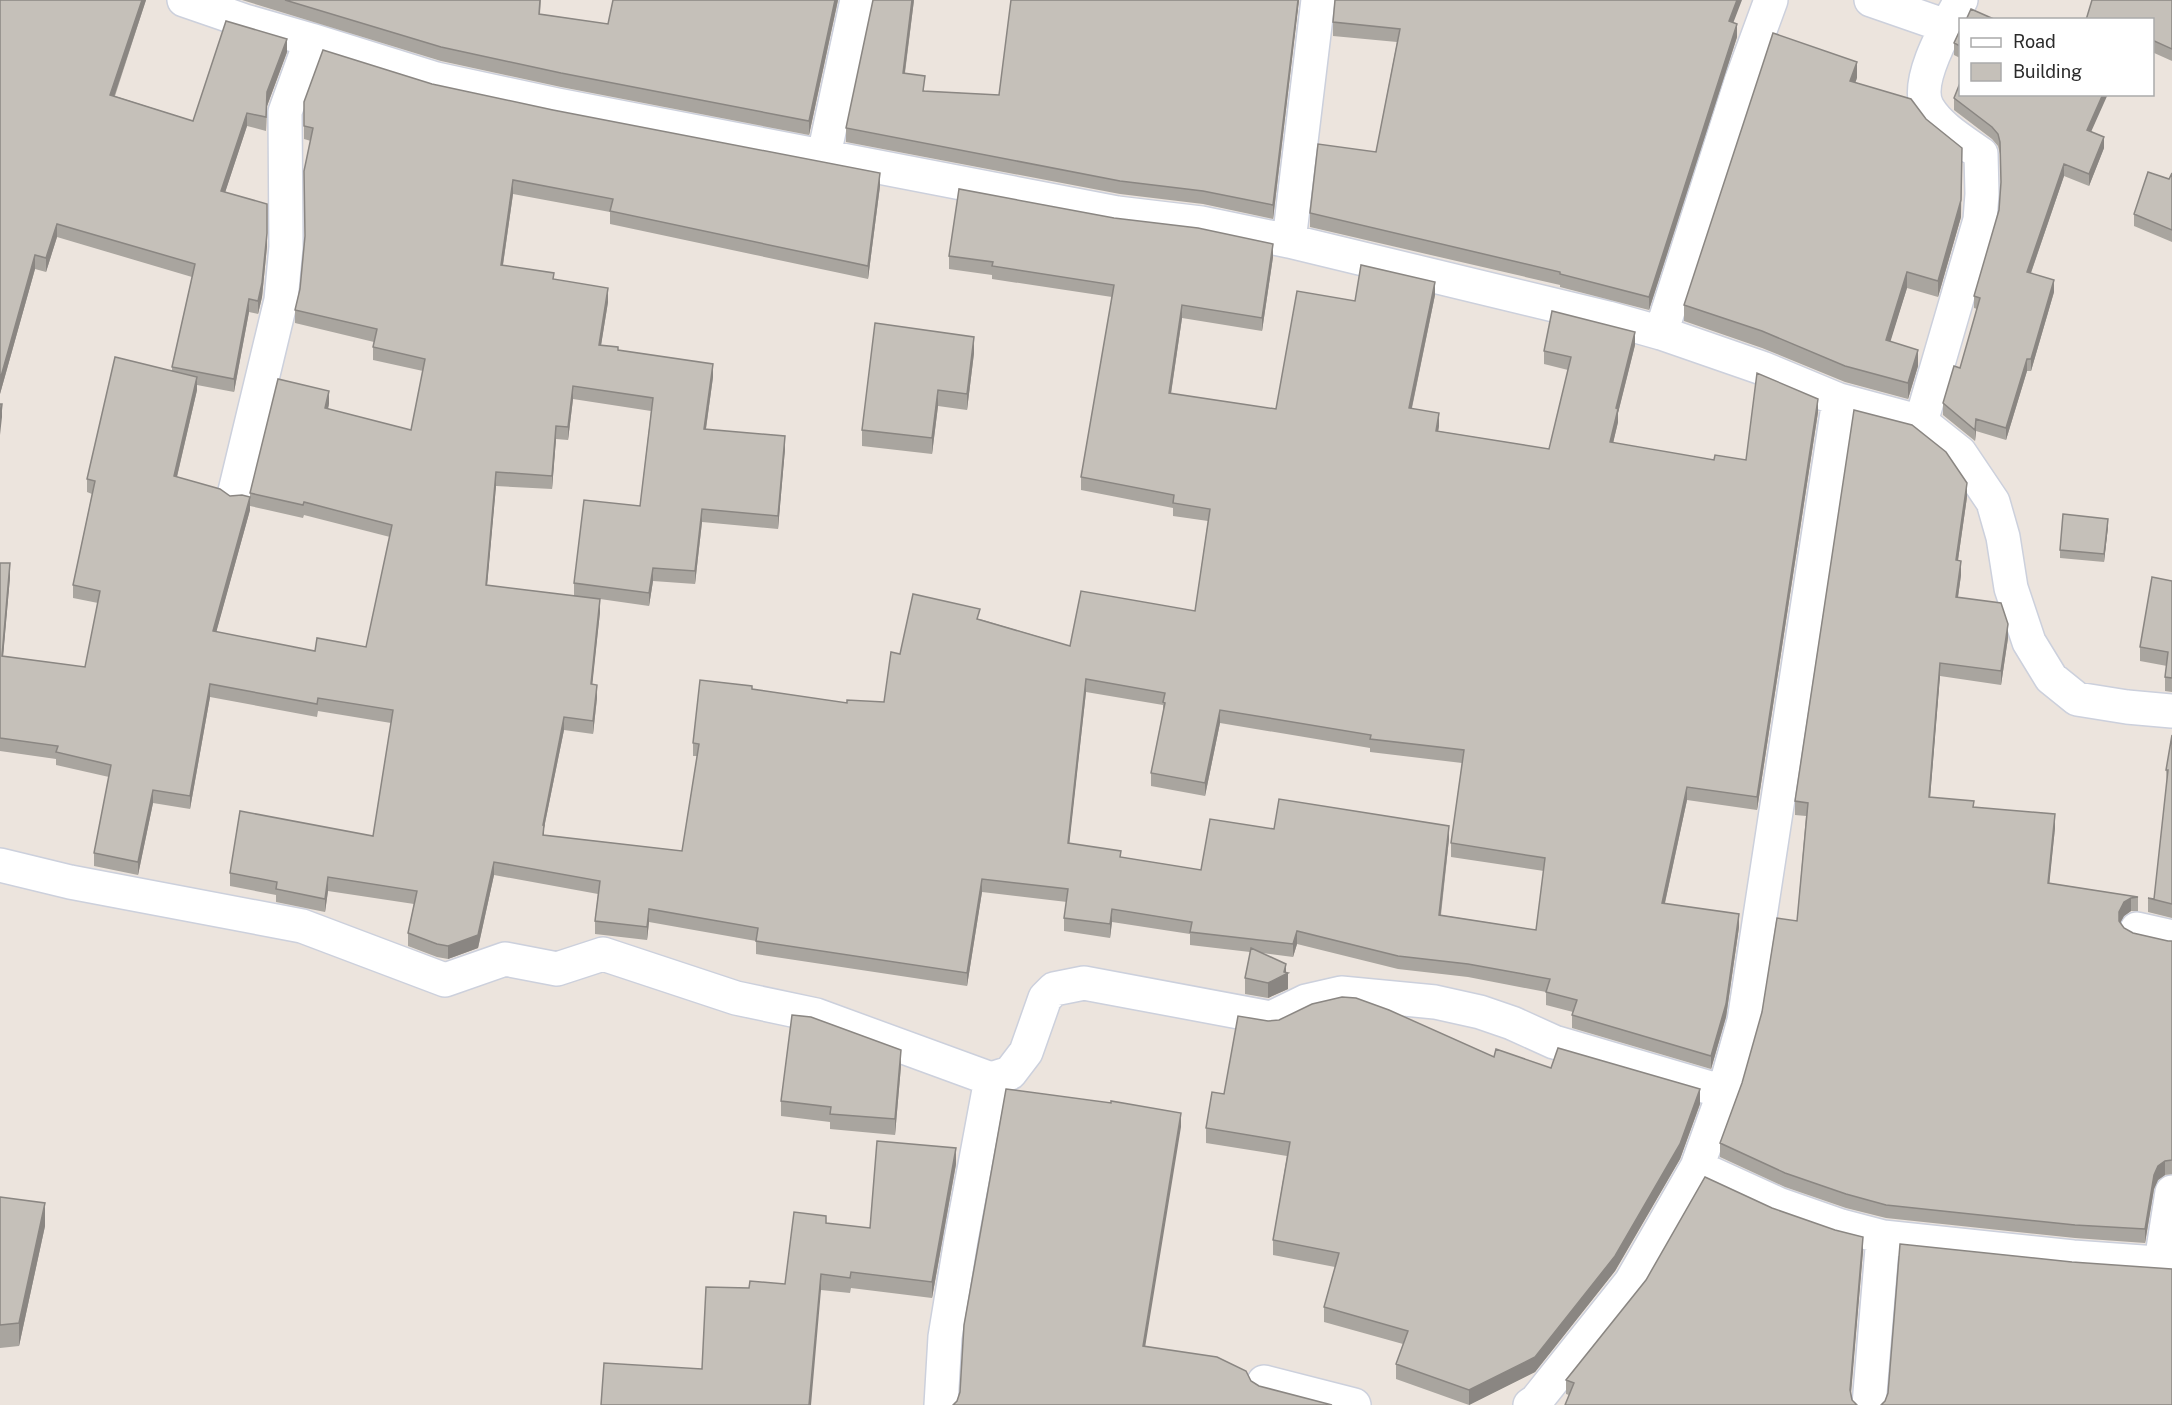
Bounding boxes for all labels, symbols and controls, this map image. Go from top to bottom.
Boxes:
legend [1959,18,2154,96]
text: Road [2013,31,2056,52]
text: Building [2013,61,2082,82]

